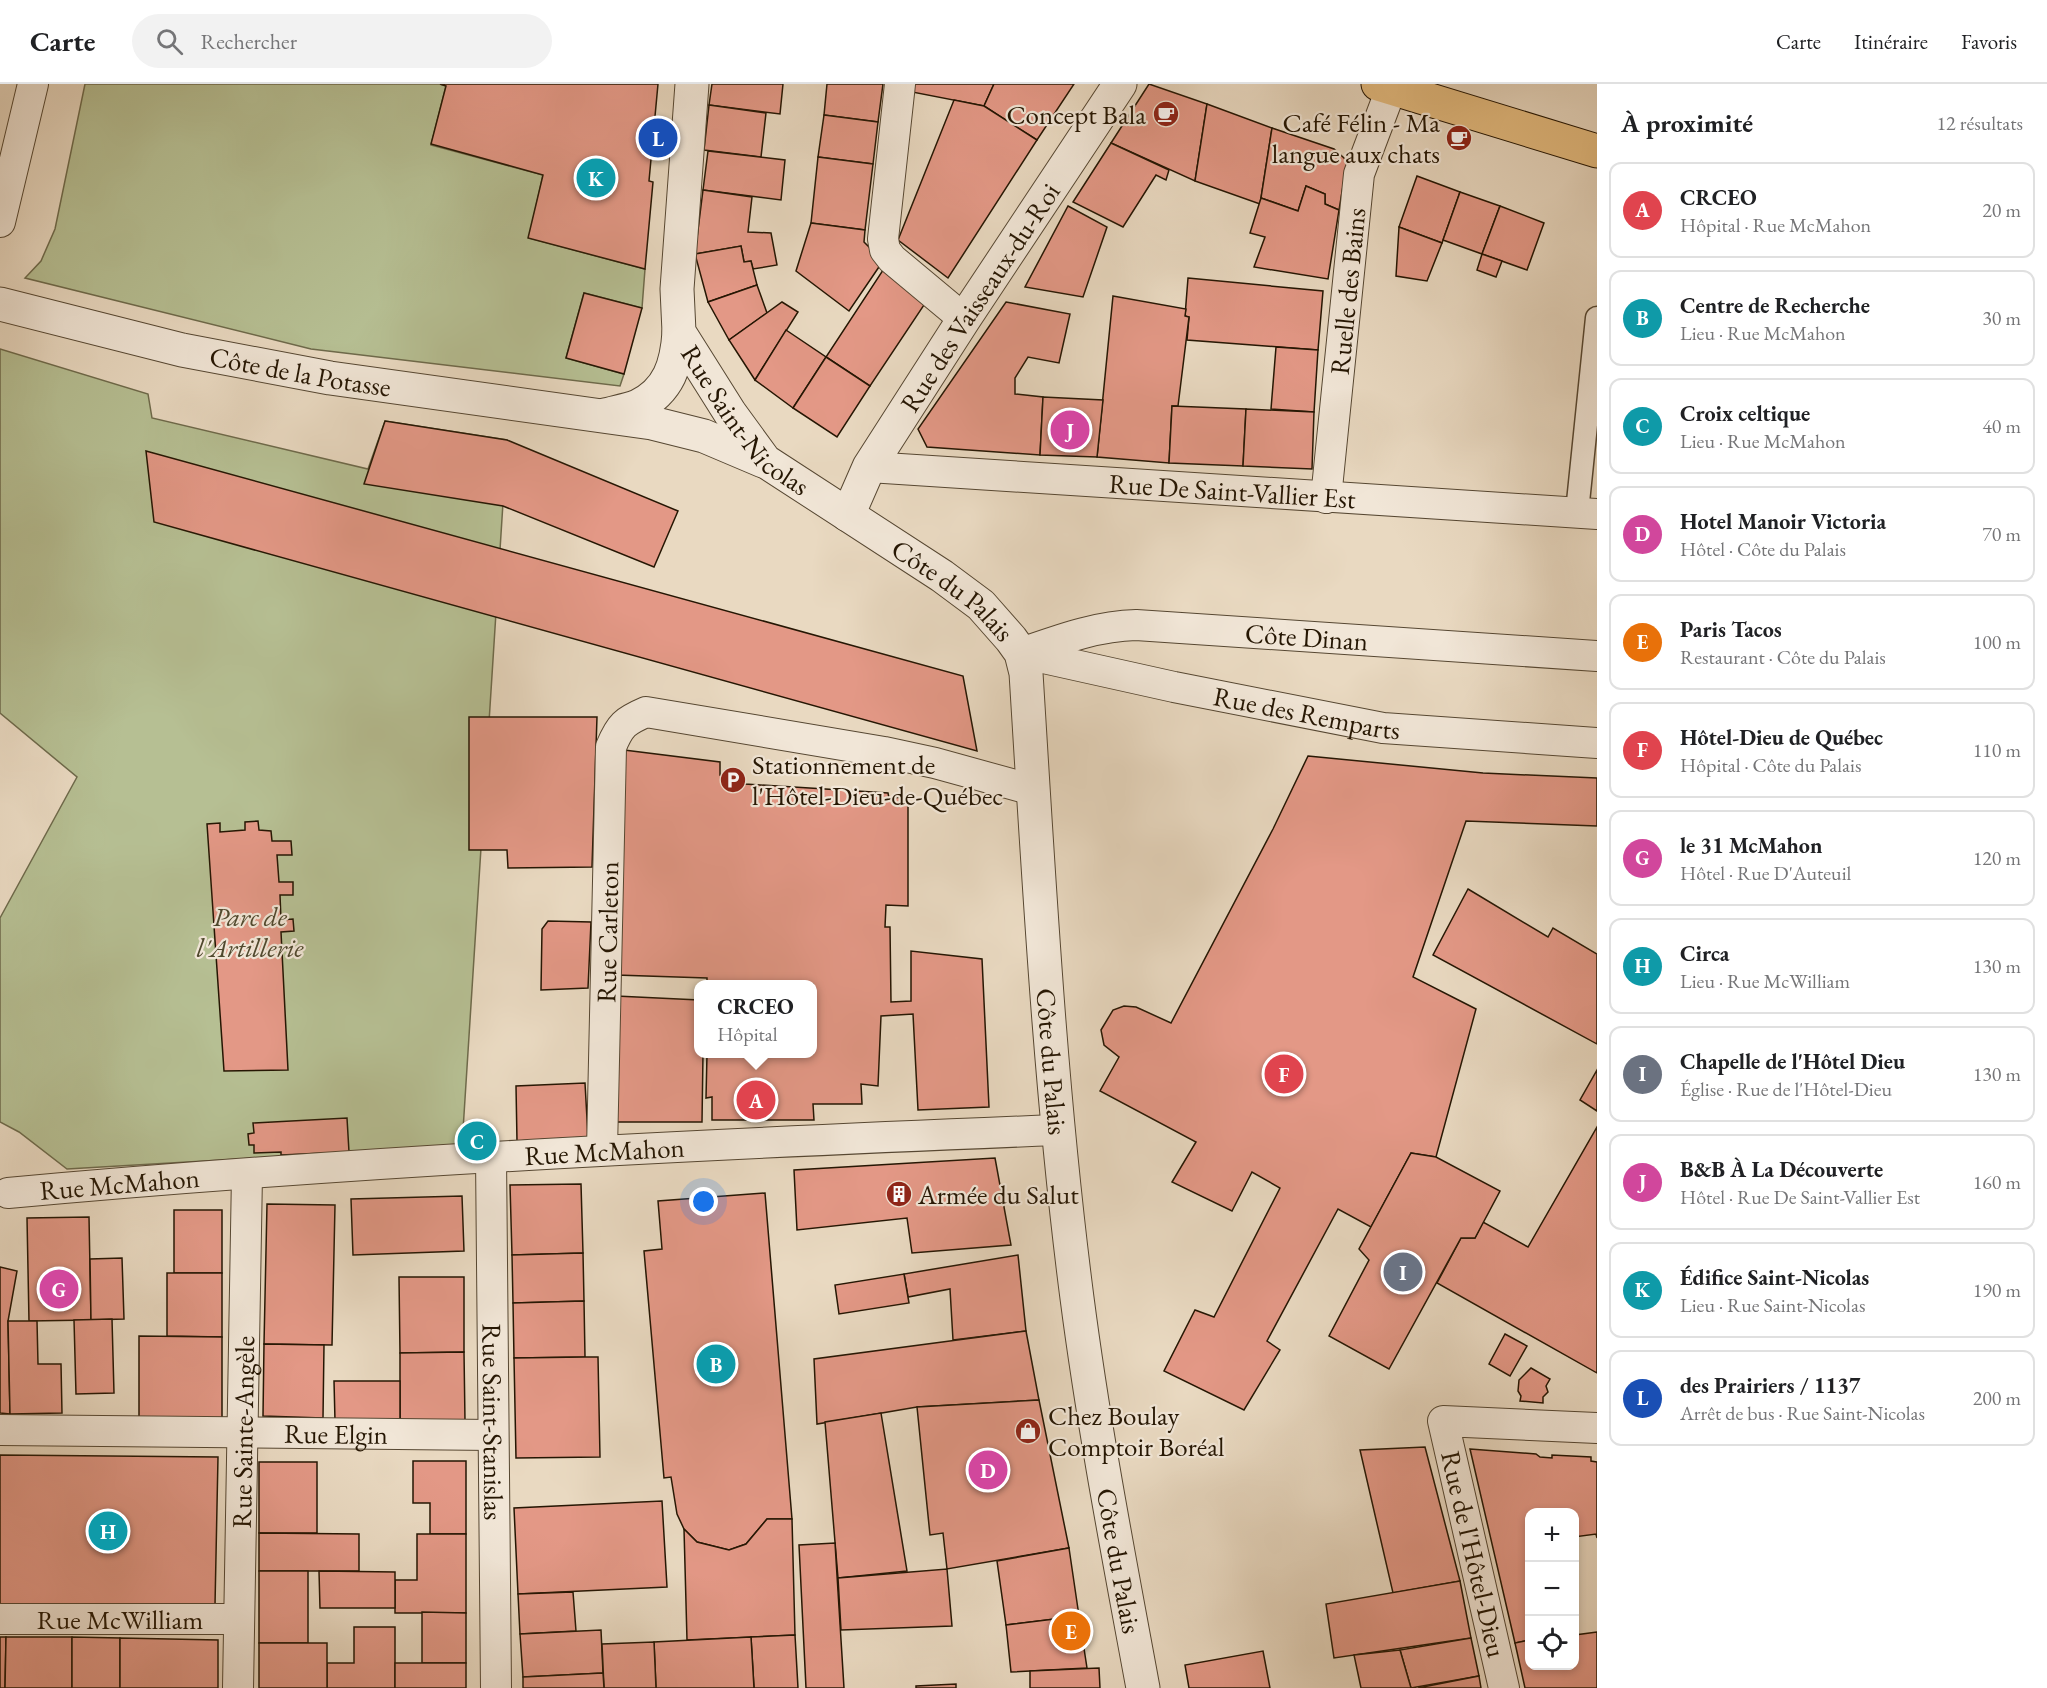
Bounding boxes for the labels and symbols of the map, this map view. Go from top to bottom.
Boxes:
place label: Concept Bala [1006,97,1146,132]
cafe icon: Concept Bala [1151,99,1181,129]
place label: Café Félin - Ma langue aux chats [1272,105,1440,171]
pin: L [638,116,678,160]
cafe icon: Café Félin - Ma langue aux chats [1444,123,1474,153]
pin: K [576,156,616,200]
street label: Rue des Vaisseaux-du-Roi [892,175,1067,418]
street label: Ruelle des Bains [1321,206,1373,376]
street label: Côte de la Potasse [207,338,393,404]
street label: Rue Saint-Nicolas [674,338,816,503]
pin: J [1050,408,1090,452]
street label: Rue De Saint-Vallier Est [1108,465,1357,516]
street label: Côte du Palais [885,531,1022,648]
street label: Côte Dinan [1244,615,1369,658]
street label: Rue des Remparts [1211,678,1401,747]
place label: Stationnement de l'Hôtel-Dieu-de-Québec [752,747,1003,813]
parking icon: Stationnement de l'Hôtel-Dieu-de-Québec [718,765,748,795]
street label: Rue Carleton [588,861,626,1003]
park label: Parc de l'Artillerie [197,899,304,965]
street label: Côte du Palais [1029,987,1076,1137]
pin: F [1264,1052,1304,1096]
pin: A [736,1078,776,1122]
pin: C [458,1118,496,1164]
street label: Rue McMahon [523,1129,685,1173]
street label: Rue McMahon [38,1159,201,1208]
place label: Armée du Salut [917,1177,1079,1212]
building icon: Armée du Salut [884,1179,914,1209]
your location [689,1187,718,1216]
pin: I [1384,1250,1422,1294]
pin: G [40,1266,78,1312]
street label: Rue Saint-Stanislas [475,1323,512,1521]
street label: Rue Sainte-Angèle [223,1336,262,1529]
pin: B [696,1342,736,1386]
place label: Chez Boulay Comptoir Boréal [1048,1398,1224,1464]
street label: Rue Elgin [284,1415,388,1451]
shop icon: Chez Boulay Comptoir Boréal [1013,1416,1043,1446]
street label: Rue de l'Hôtel-Dieu [1433,1447,1515,1661]
pin: D [968,1448,1008,1492]
street label: Côte du Palais [1089,1485,1150,1636]
pin: H [88,1508,128,1554]
street label: Rue McWilliam [37,1602,203,1637]
pin: E [1052,1608,1090,1654]

